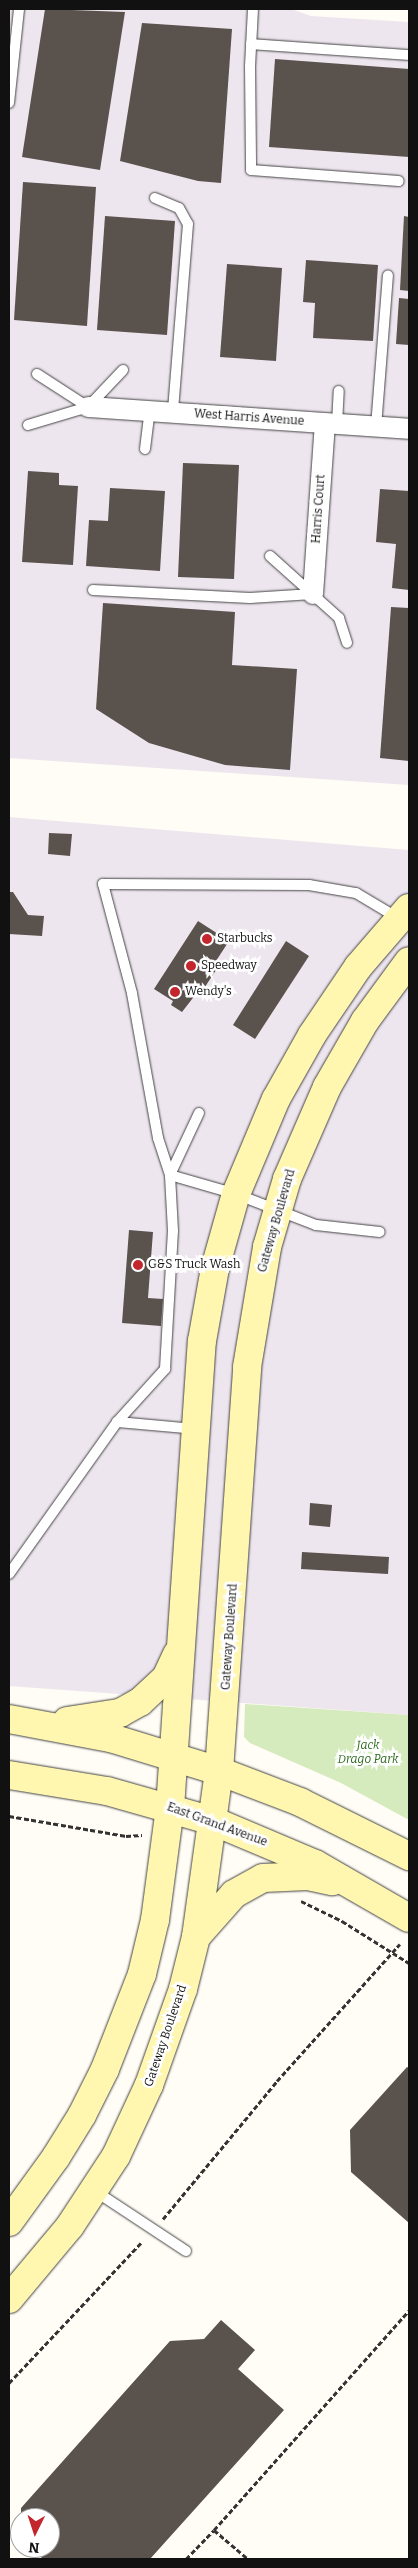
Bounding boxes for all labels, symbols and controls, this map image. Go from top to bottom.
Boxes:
street label: West Harris Avenue [193,407,305,429]
street label: Harris Court [309,474,329,544]
place label: Starbucks [217,932,272,946]
marker: Starbucks [201,933,213,945]
place label: Speedway [201,959,257,973]
marker: Speedway [185,960,197,972]
place label: Wendy's [185,985,232,999]
marker: Wendy's [169,986,181,998]
street label: Gateway Boulevard [255,1168,299,1274]
place label: G&S Truck Wash [148,1258,240,1272]
marker: G&S Truck Wash [132,1259,144,1271]
street label: Gateway Boulevard [219,1583,241,1691]
park label: Jack Drago Park [337,1739,399,1767]
street label: East Grand Avenue [165,1800,269,1850]
street label: Gateway Boulevard [142,1983,190,2089]
north arrow [10,2508,60,2558]
text: N [28,2539,40,2556]

